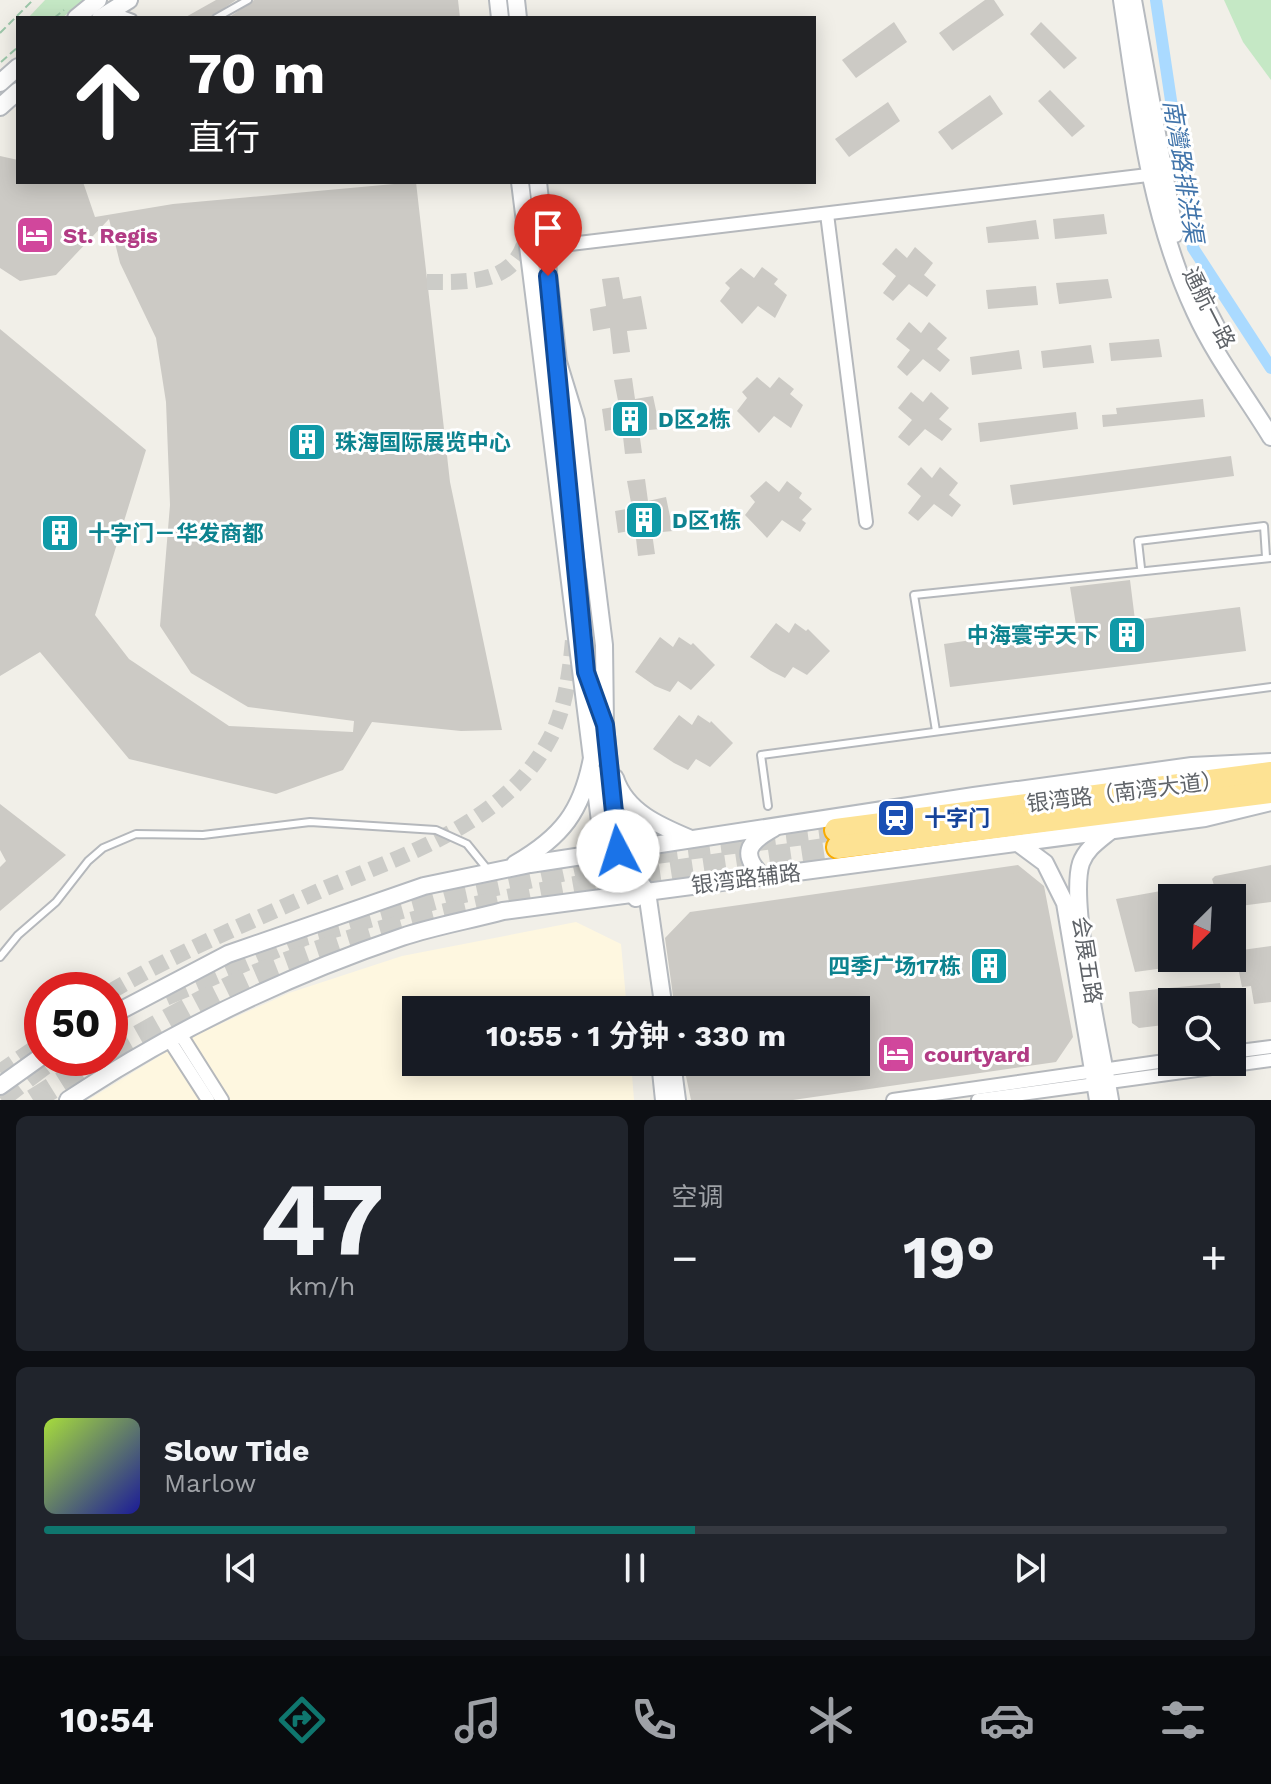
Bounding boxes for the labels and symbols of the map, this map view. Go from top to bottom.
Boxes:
water label: 南灣路排洪渠 [1158,98,1209,247]
pin [514,194,582,276]
hotel icon: St. Regis [14,214,56,256]
place label: St. Regis [63,223,158,248]
street label: 通航一路 [1178,263,1240,353]
building icon: D区2栋 [609,398,651,440]
place label: D区2栋 [658,407,731,432]
building icon: 珠海国际展览中心 [286,421,328,463]
place label: 珠海国际展览中心 [335,430,511,455]
building icon: D区1栋 [623,499,665,541]
place label: D区1栋 [672,508,741,533]
building icon: 十字门－华发商都 [39,512,81,554]
place label: 十字门－华发商都 [88,521,264,546]
building icon: 中海寰宇天下 [1106,614,1148,656]
place label: 中海寰宇天下 [967,623,1099,648]
street label: 银湾路（南湾大道） [1025,768,1225,816]
station icon: 十字门 [875,797,917,839]
place label: 十字门 [924,806,990,831]
position arrow [576,809,660,893]
street label: 银湾路辅路 [690,860,802,898]
north arrow [1158,884,1246,972]
street label: 会展五路 [1068,915,1106,1005]
building icon: 四季广场17栋 [968,945,1010,987]
place label: 四季广场17栋 [828,954,961,979]
speed limit sign: 50 [24,972,128,1076]
hotel icon: courtyard [875,1033,917,1075]
place label: courtyard [924,1042,1030,1067]

